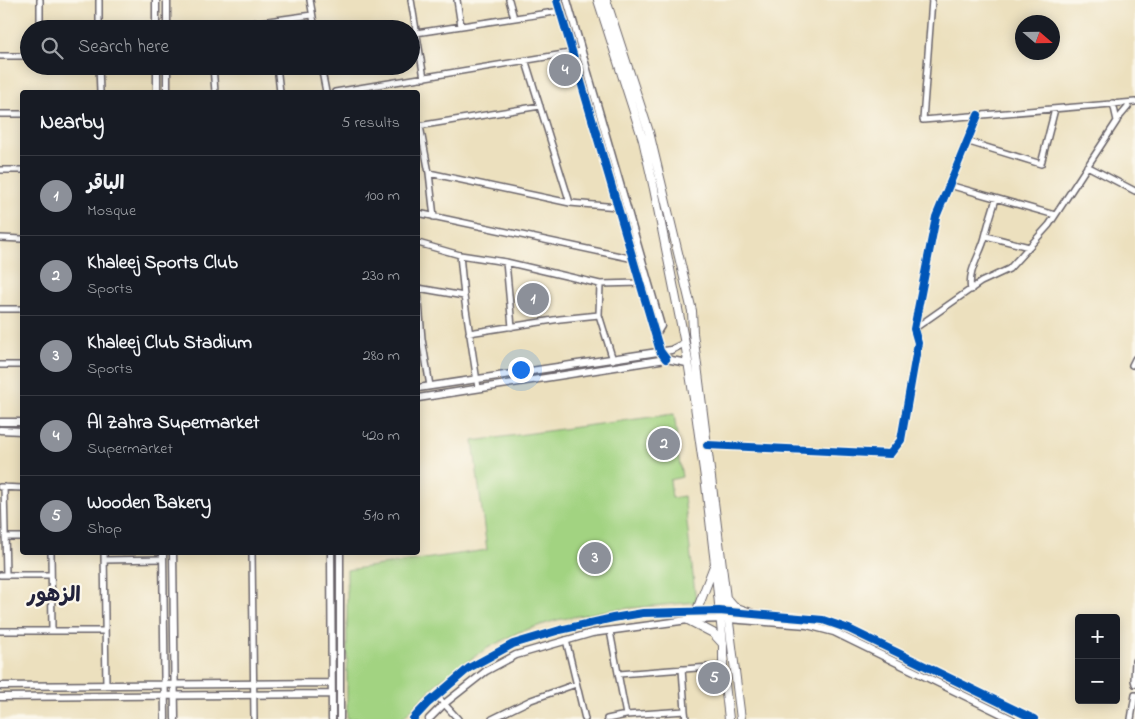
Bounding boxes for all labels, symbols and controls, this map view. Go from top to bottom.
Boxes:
north arrow [1015,15,1060,60]
search box [20,20,420,75]
icon: search [38,34,66,62]
text: Search here [78,34,169,61]
pin: 4 [549,51,581,89]
text: Nearby [40,108,104,138]
text: 5 results [341,111,400,135]
text: الباقر [87,171,124,198]
text: 1 [53,184,59,208]
text: 100 m [365,184,400,208]
text: Mosque [87,199,136,223]
text: Khaleej Sports Club [87,250,238,277]
text: 2 [52,264,60,288]
text: 230 m [362,264,400,288]
text: Sports [87,277,133,301]
pin: 1 [517,280,549,318]
text: Khaleej Club Stadium [87,330,252,357]
text: 3 [53,344,59,368]
text: 280 m [363,344,400,368]
text: Sports [87,357,133,381]
your location [508,357,534,383]
text: Al Zahra Supermarket [87,410,259,437]
text: 4 [53,424,59,448]
text: 420 m [362,424,400,448]
pin: 2 [648,425,680,463]
text: Supermarket [87,437,173,461]
text: Wooden Bakery [87,490,211,517]
text: 5 [51,504,61,528]
text: 510 m [362,504,400,528]
text: Shop [87,517,122,541]
pin: 3 [579,539,611,577]
district label: الزهور [25,581,81,611]
map controls [1075,614,1120,704]
button: + [1075,614,1120,659]
pin: 5 [698,659,730,697]
button: − [1075,659,1120,704]

